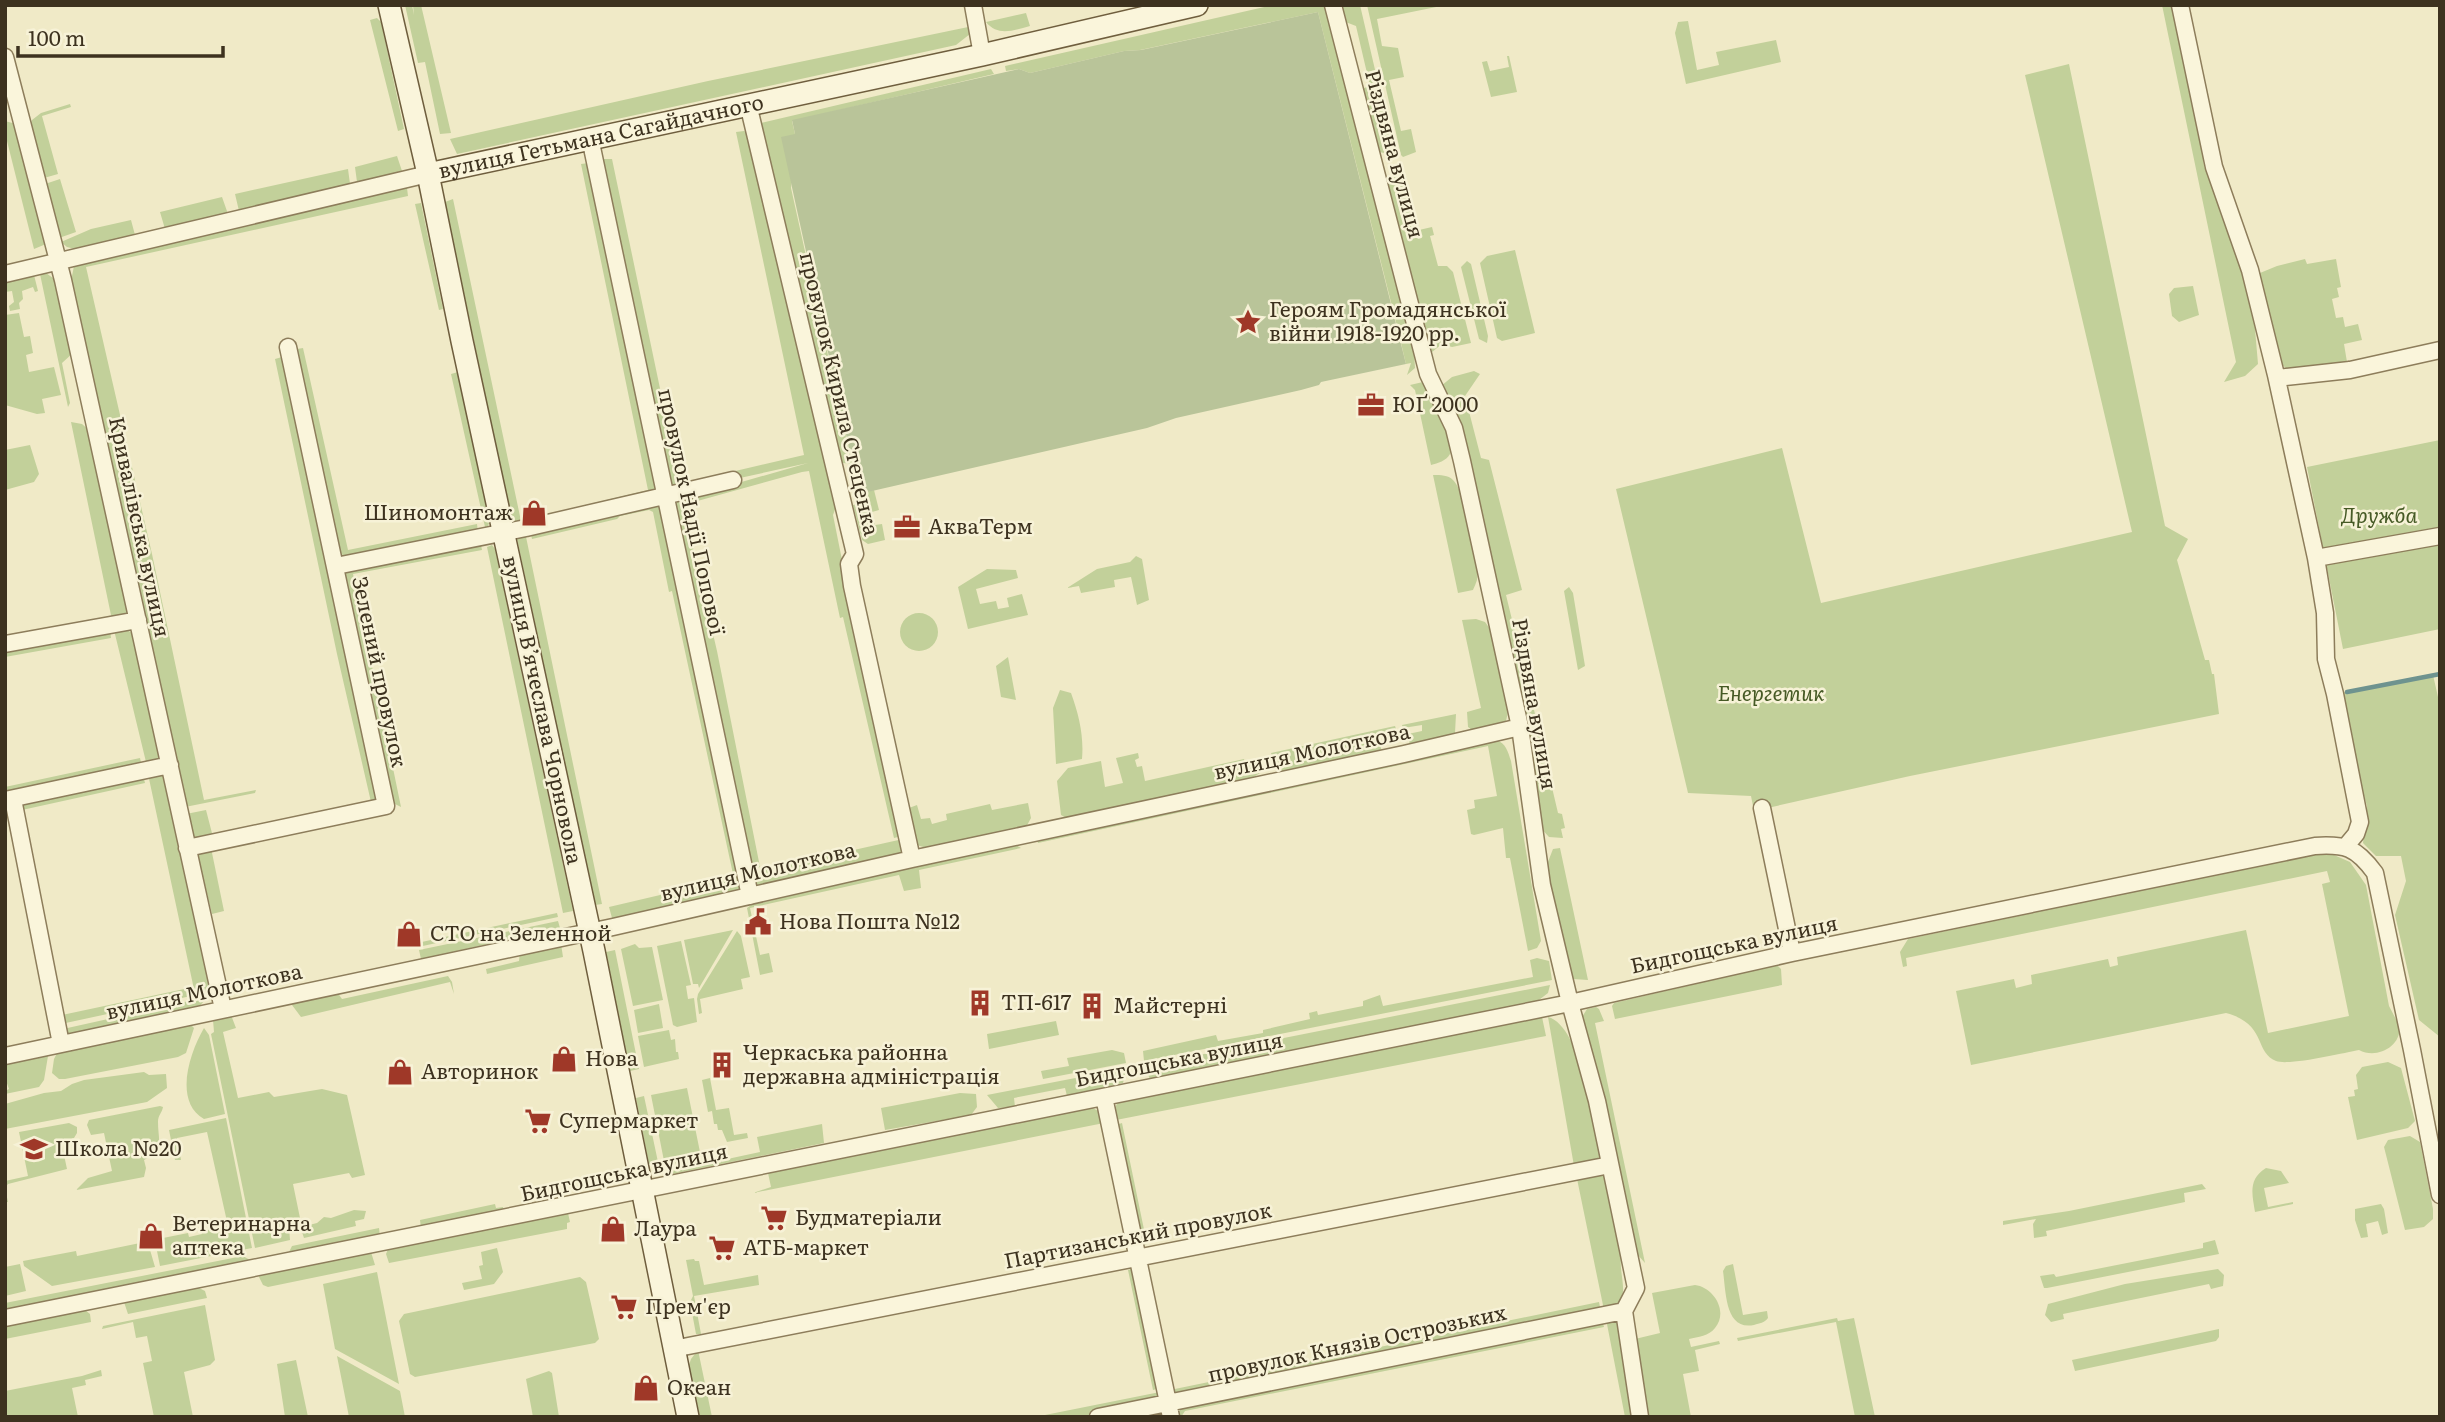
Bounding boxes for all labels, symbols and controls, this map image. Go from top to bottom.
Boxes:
scale bar [18,14,222,58]
text: 100 m [28,21,85,52]
street label: Різдвяна вулиця [1359,65,1434,241]
street label: вулиця Гетьмана Сагайдачного [435,84,766,184]
street label: провулок Кирила Стеценка [794,248,889,539]
place label: Героям Громадянської війни 1918-1920 рр. [1269,292,1507,347]
place icon: Героям Громадянської війни 1918-1920 рр. [1233,307,1263,337]
street label: провулок Надії Попової [652,385,735,638]
place label: ЮҐ 2000 [1392,387,1479,418]
office icon: ЮҐ 2000 [1356,390,1386,420]
street label: Кривалівська вулиця [103,413,180,640]
place label: Шиномонтаж [364,495,513,526]
shop icon: Шиномонтаж [519,498,549,528]
park label: Дружба [2340,498,2418,529]
place label: АкваТерм [928,509,1033,540]
office icon: АкваТерм [892,512,922,542]
street label: вулиця Вʼячеслава Чорновола [497,552,592,867]
street label: Зелений провулок [346,573,417,770]
street label: Різдвяна вулиця [1506,615,1567,792]
park label: Енергетик [1718,676,1825,707]
street label: вулиця Молоткова [1210,713,1413,785]
street label: вулиця Молоткова [657,832,859,907]
place label: Нова Пошта №12 [779,904,960,935]
street label: Бидгощська вулиця [1627,905,1840,980]
public building icon: Нова Пошта №12 [743,907,773,937]
place label: СТО на Зеленной [430,916,612,947]
shop icon: СТО на Зеленной [394,919,424,949]
street label: вулиця Молоткова [102,953,305,1025]
place label: ТП-617 [1001,985,1072,1016]
building icon: ТП-617 [965,988,995,1018]
place label: Майстерні [1113,988,1227,1019]
building icon: Майстерні [1077,991,1107,1021]
street label: Бидгощська вулиця [1072,1022,1285,1093]
place label: Черкаська районна державна адміністрація [743,1035,1000,1090]
place label: Нова [585,1041,639,1072]
shop icon: Нова [549,1044,579,1074]
building icon: Черкаська районна державна адміністрація [707,1050,737,1080]
place label: Авторинок [421,1054,539,1085]
shop icon: Авторинок [385,1057,415,1087]
place label: Супермаркет [559,1103,698,1134]
supermarket icon: Супермаркет [523,1106,553,1136]
place label: Школа №20 [55,1131,182,1162]
street label: Бидгощська вулиця [517,1133,730,1208]
school or university icon: Школа №20 [19,1134,49,1164]
street label: Партизанський провулок [1001,1192,1275,1275]
place label: Будматеріали [795,1200,942,1231]
supermarket icon: Будматеріали [759,1203,789,1233]
place label: Ветеринарна аптека [172,1206,312,1261]
place label: Лаура [634,1211,697,1242]
shop icon: Лаура [598,1214,628,1244]
shop icon: Ветеринарна аптека [136,1221,166,1251]
place label: АТБ-маркет [743,1230,869,1261]
supermarket icon: АТБ-маркет [707,1233,737,1263]
place label: Прем'єр [645,1289,731,1320]
supermarket icon: Прем'єр [609,1292,639,1322]
street label: провулок Князів Острозьких [1204,1295,1509,1388]
place label: Океан [667,1370,731,1401]
shop icon: Океан [631,1373,661,1403]

